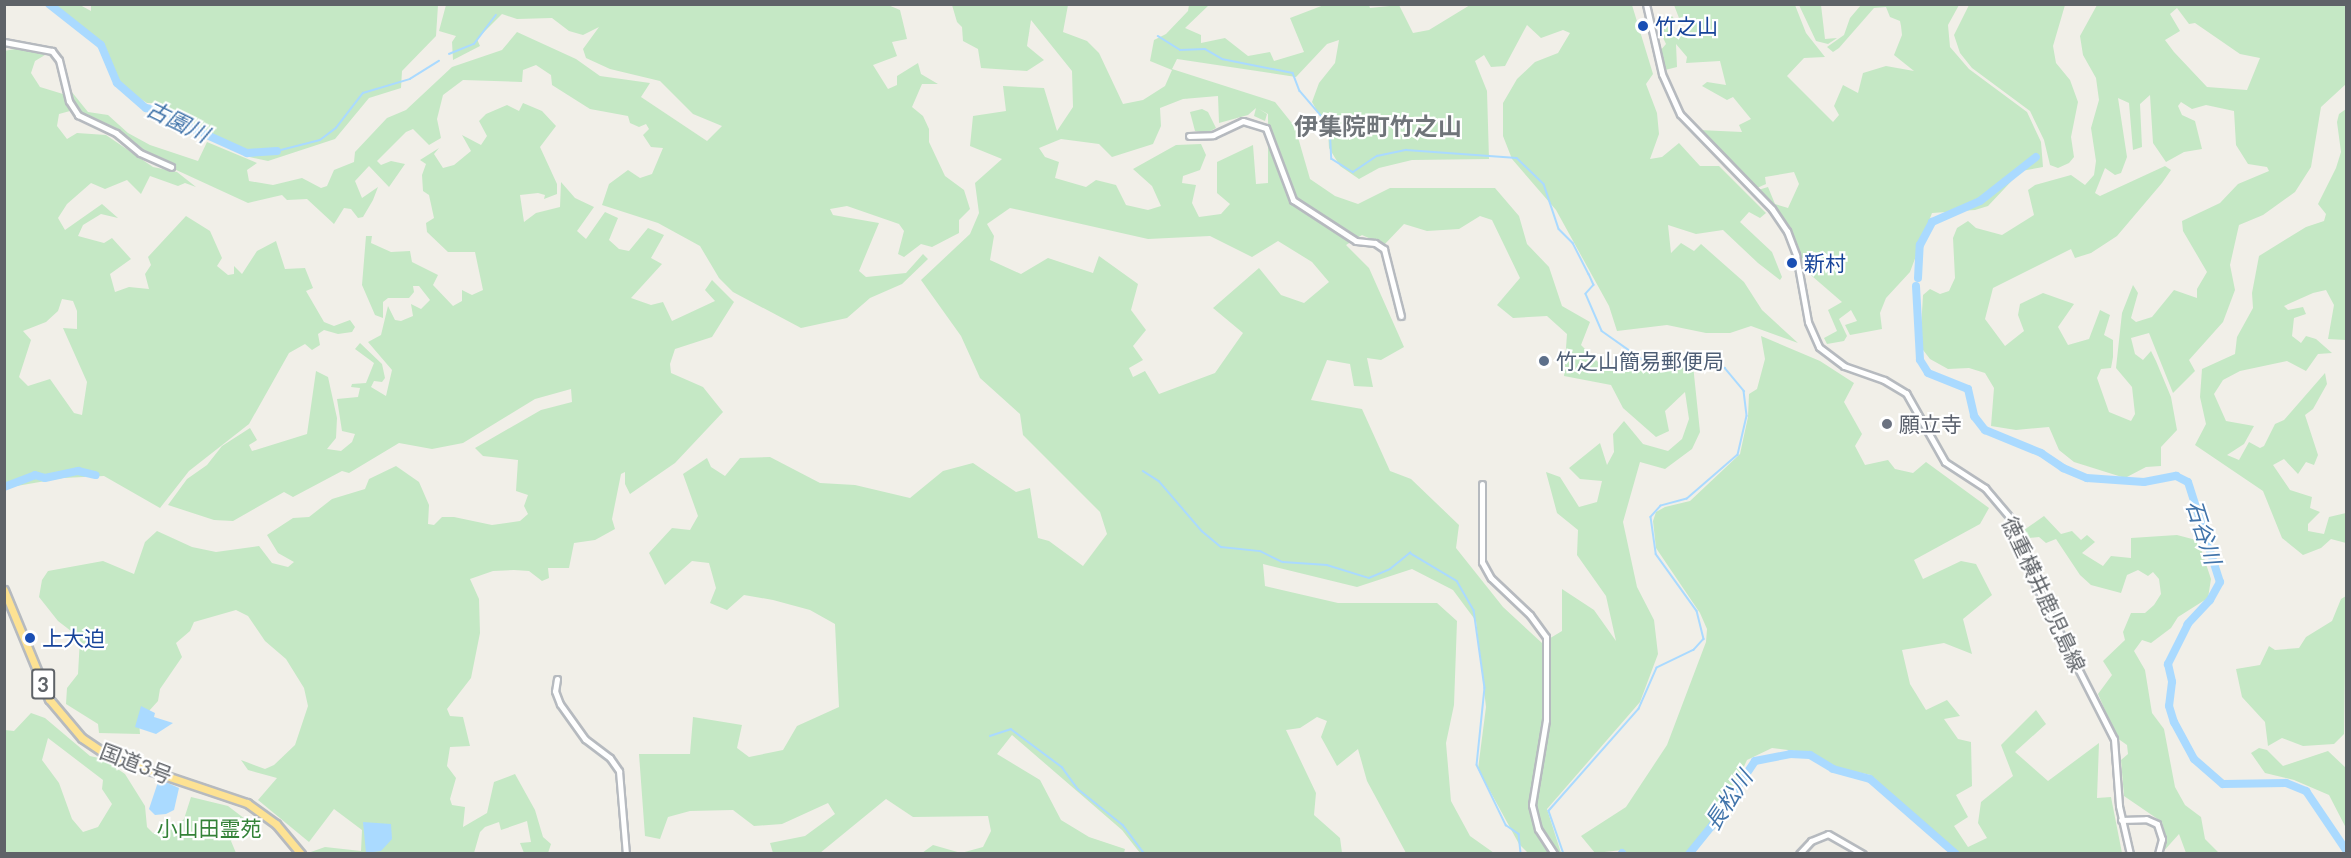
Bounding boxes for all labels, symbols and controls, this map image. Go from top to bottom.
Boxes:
place label: 竹之山 [1655,13,1718,39]
marker: 竹之山 [1636,19,1650,33]
water label: 古園川 [143,95,213,147]
district label: 伊集院町竹之山 [1294,112,1462,140]
place label: 新村 [1804,250,1846,276]
marker: 新村 [1785,256,1799,270]
place label: 竹之山簡易郵便局 [1556,348,1724,374]
marker: 竹之山簡易郵便局 [1537,354,1551,368]
place label: 願立寺 [1899,411,1962,437]
marker: 願立寺 [1880,417,1894,431]
water label: 石谷川 [2181,497,2227,567]
street label: 徳重横井鹿児島線 [1997,513,2091,675]
place label: 上大迫 [42,625,105,651]
marker: 上大迫 [23,631,37,645]
road number: 3 [31,667,55,701]
street label: 国道3号 [96,738,176,788]
water label: 長松川 [1699,765,1757,835]
park label: 小山田霊苑 [157,815,261,841]

